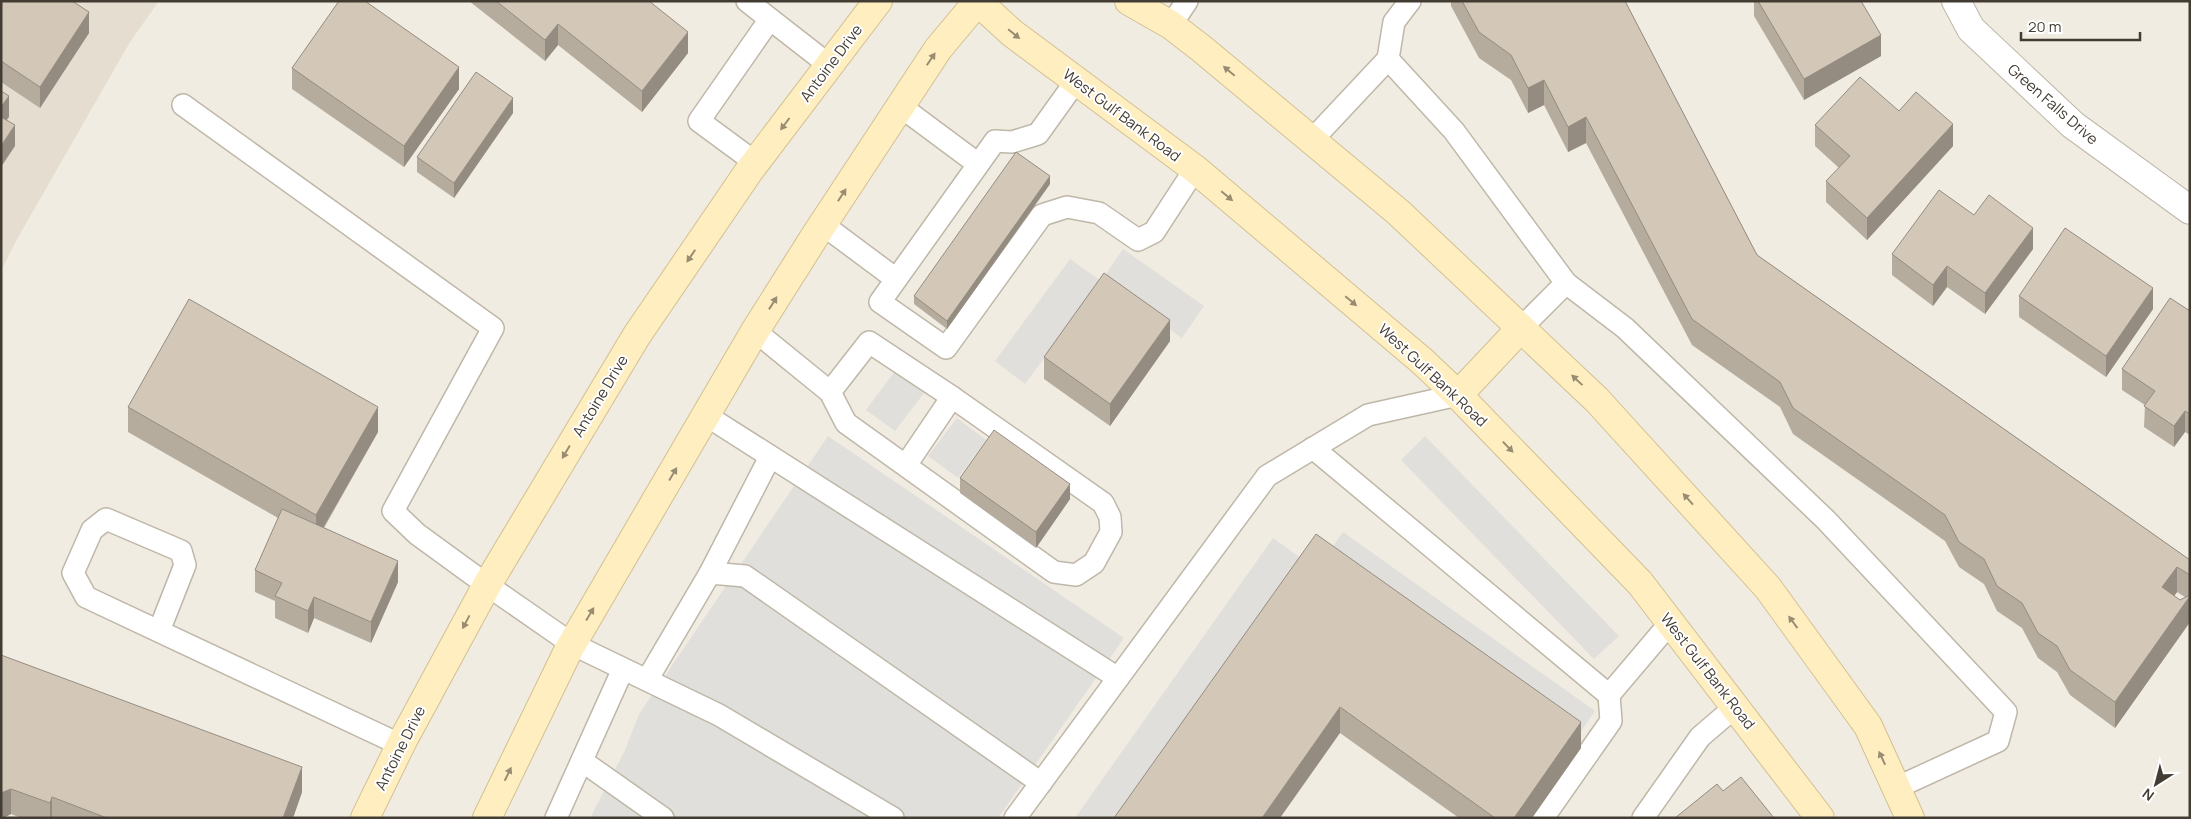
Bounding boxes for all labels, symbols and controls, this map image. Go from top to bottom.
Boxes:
scale bar [2021,10,2140,42]
text: 20 m [2028,16,2061,37]
street label: Antoine Drive [795,20,867,106]
one-way arrow [1007,28,1020,39]
one-way arrow [926,53,936,66]
street label: Green Falls Drive [2003,59,2103,149]
street label: West Gulf Bank Road [1059,64,1185,166]
one-way arrow [1223,66,1236,77]
one-way arrow [780,117,790,131]
one-way arrow [837,188,846,202]
one-way arrow [1221,190,1233,201]
one-way arrow [686,249,696,263]
one-way arrow [1344,295,1356,307]
one-way arrow [768,297,777,310]
street label: West Gulf Bank Road [1374,319,1492,431]
street label: Antoine Drive [567,351,633,441]
one-way arrow [1571,374,1583,386]
one-way arrow [1502,441,1514,453]
one-way arrow [562,446,571,459]
one-way arrow [668,467,677,480]
one-way arrow [1682,494,1694,506]
one-way arrow [585,607,594,620]
street label: West Gulf Bank Road [1656,608,1760,734]
one-way arrow [462,615,470,630]
one-way arrow [1788,616,1798,629]
street label: Antoine Drive [370,702,430,794]
one-way arrow [1878,751,1886,765]
north arrow [2131,759,2181,809]
one-way arrow [504,767,512,781]
text: N [2138,784,2158,806]

